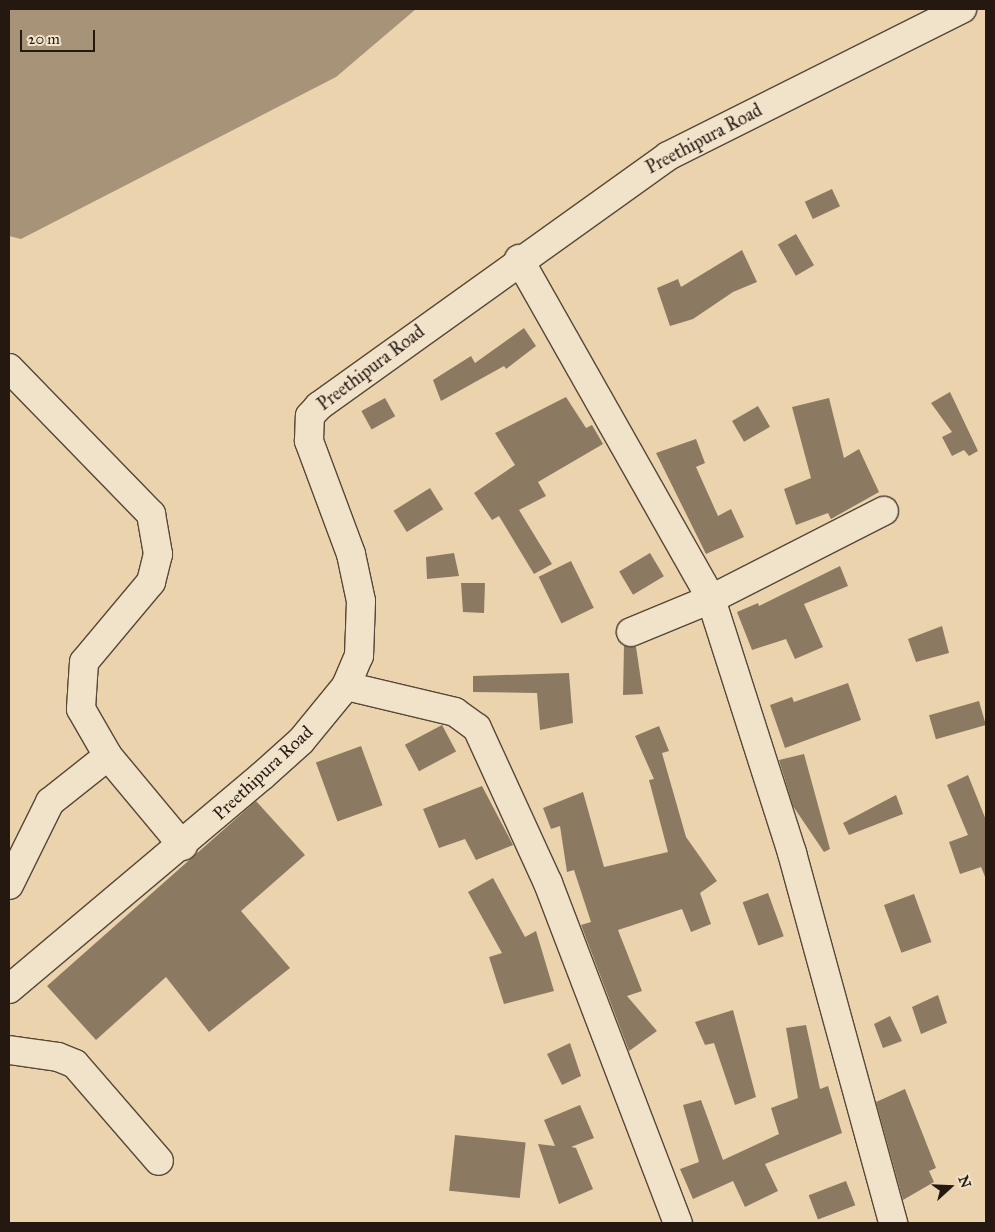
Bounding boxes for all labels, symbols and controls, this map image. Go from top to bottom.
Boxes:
scale bar [22,20,98,52]
text: 20 m [28,30,60,48]
street label: Preethipura Road [642,99,766,179]
street label: Preethipura Road [313,321,429,415]
street label: Preethipura Road [209,721,317,825]
north arrow [925,1162,975,1212]
text: N [955,1173,975,1190]

